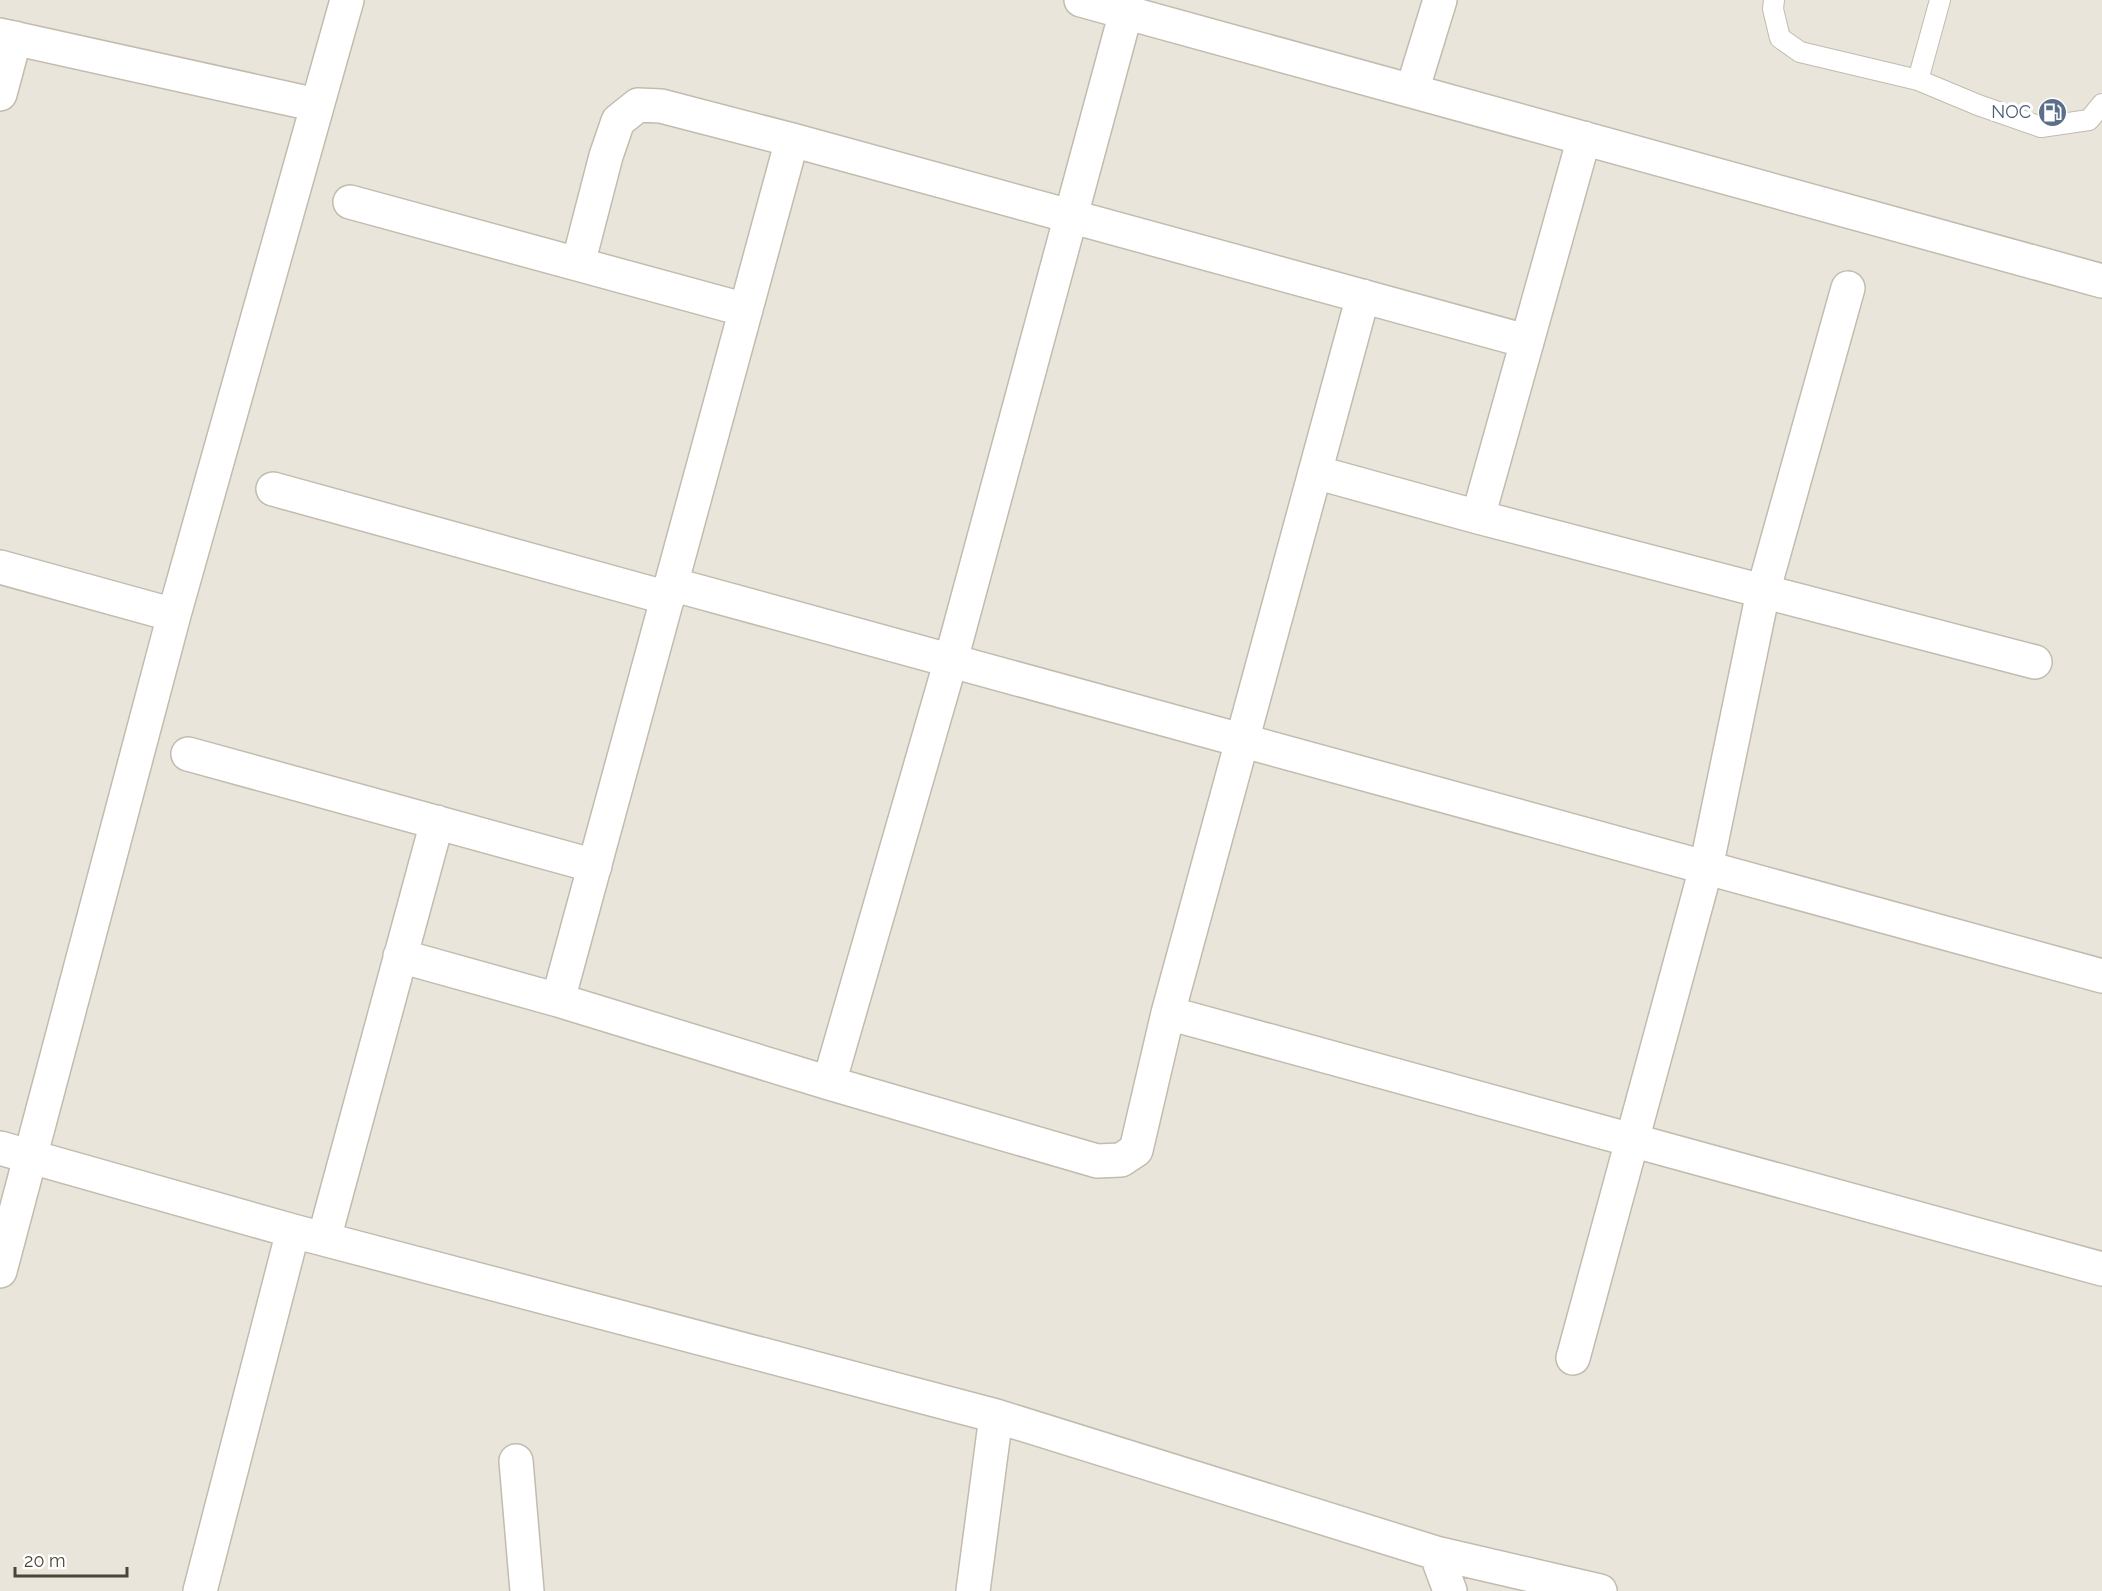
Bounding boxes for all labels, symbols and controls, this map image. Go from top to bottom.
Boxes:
fuel station icon: NOC [2036,96,2068,128]
place label: NOC [1991,101,2031,122]
scale bar [15,1540,128,1578]
text: 20 m [24,1550,66,1571]

